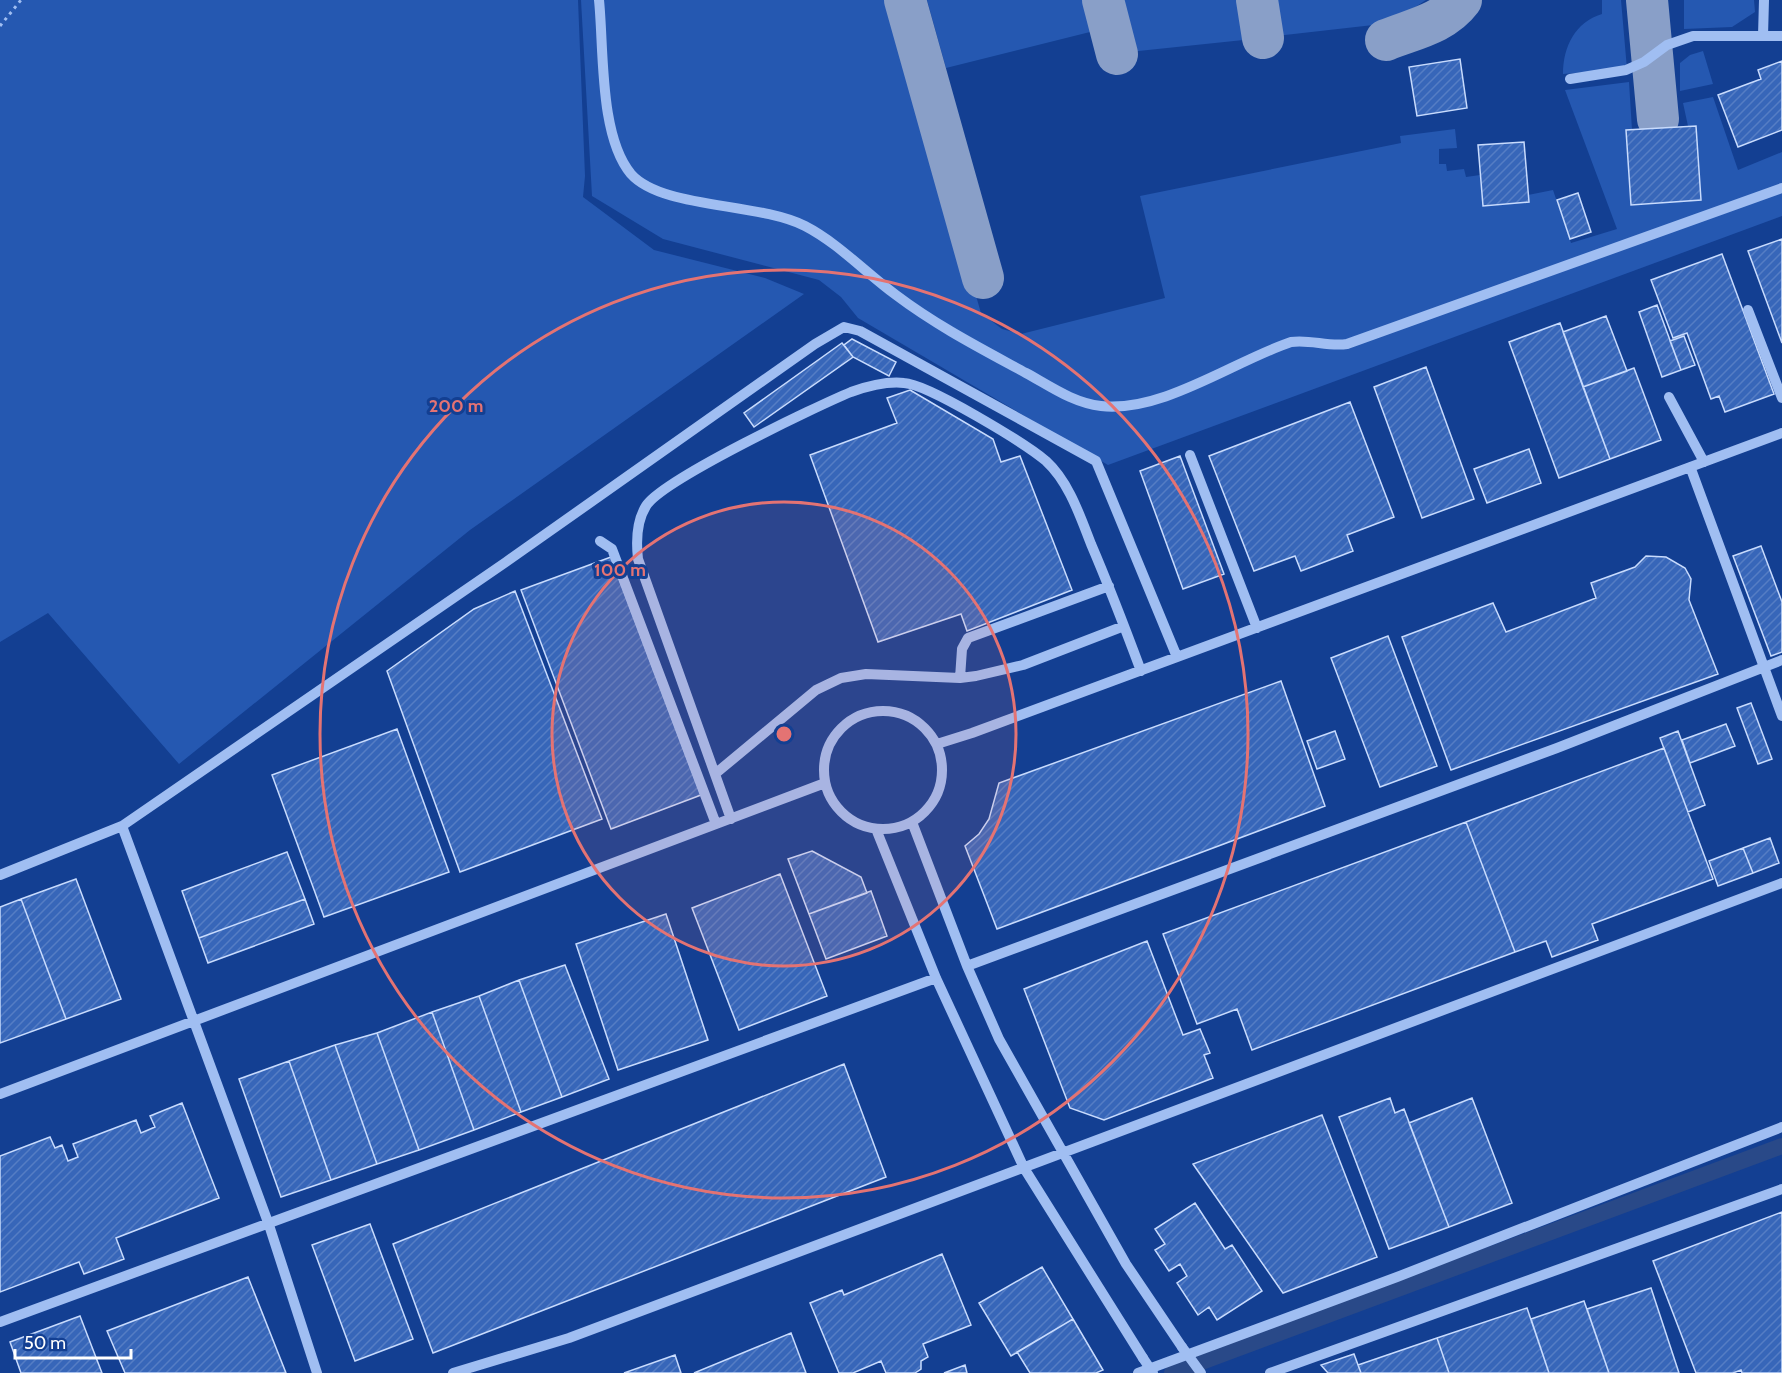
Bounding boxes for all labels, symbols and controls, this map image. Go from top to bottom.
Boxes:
text: 200 m [429,395,483,417]
text: 100 m [594,559,646,581]
centre of rings [774,724,794,744]
scale bar [15,1322,130,1360]
text: 50 m [24,1332,66,1354]

